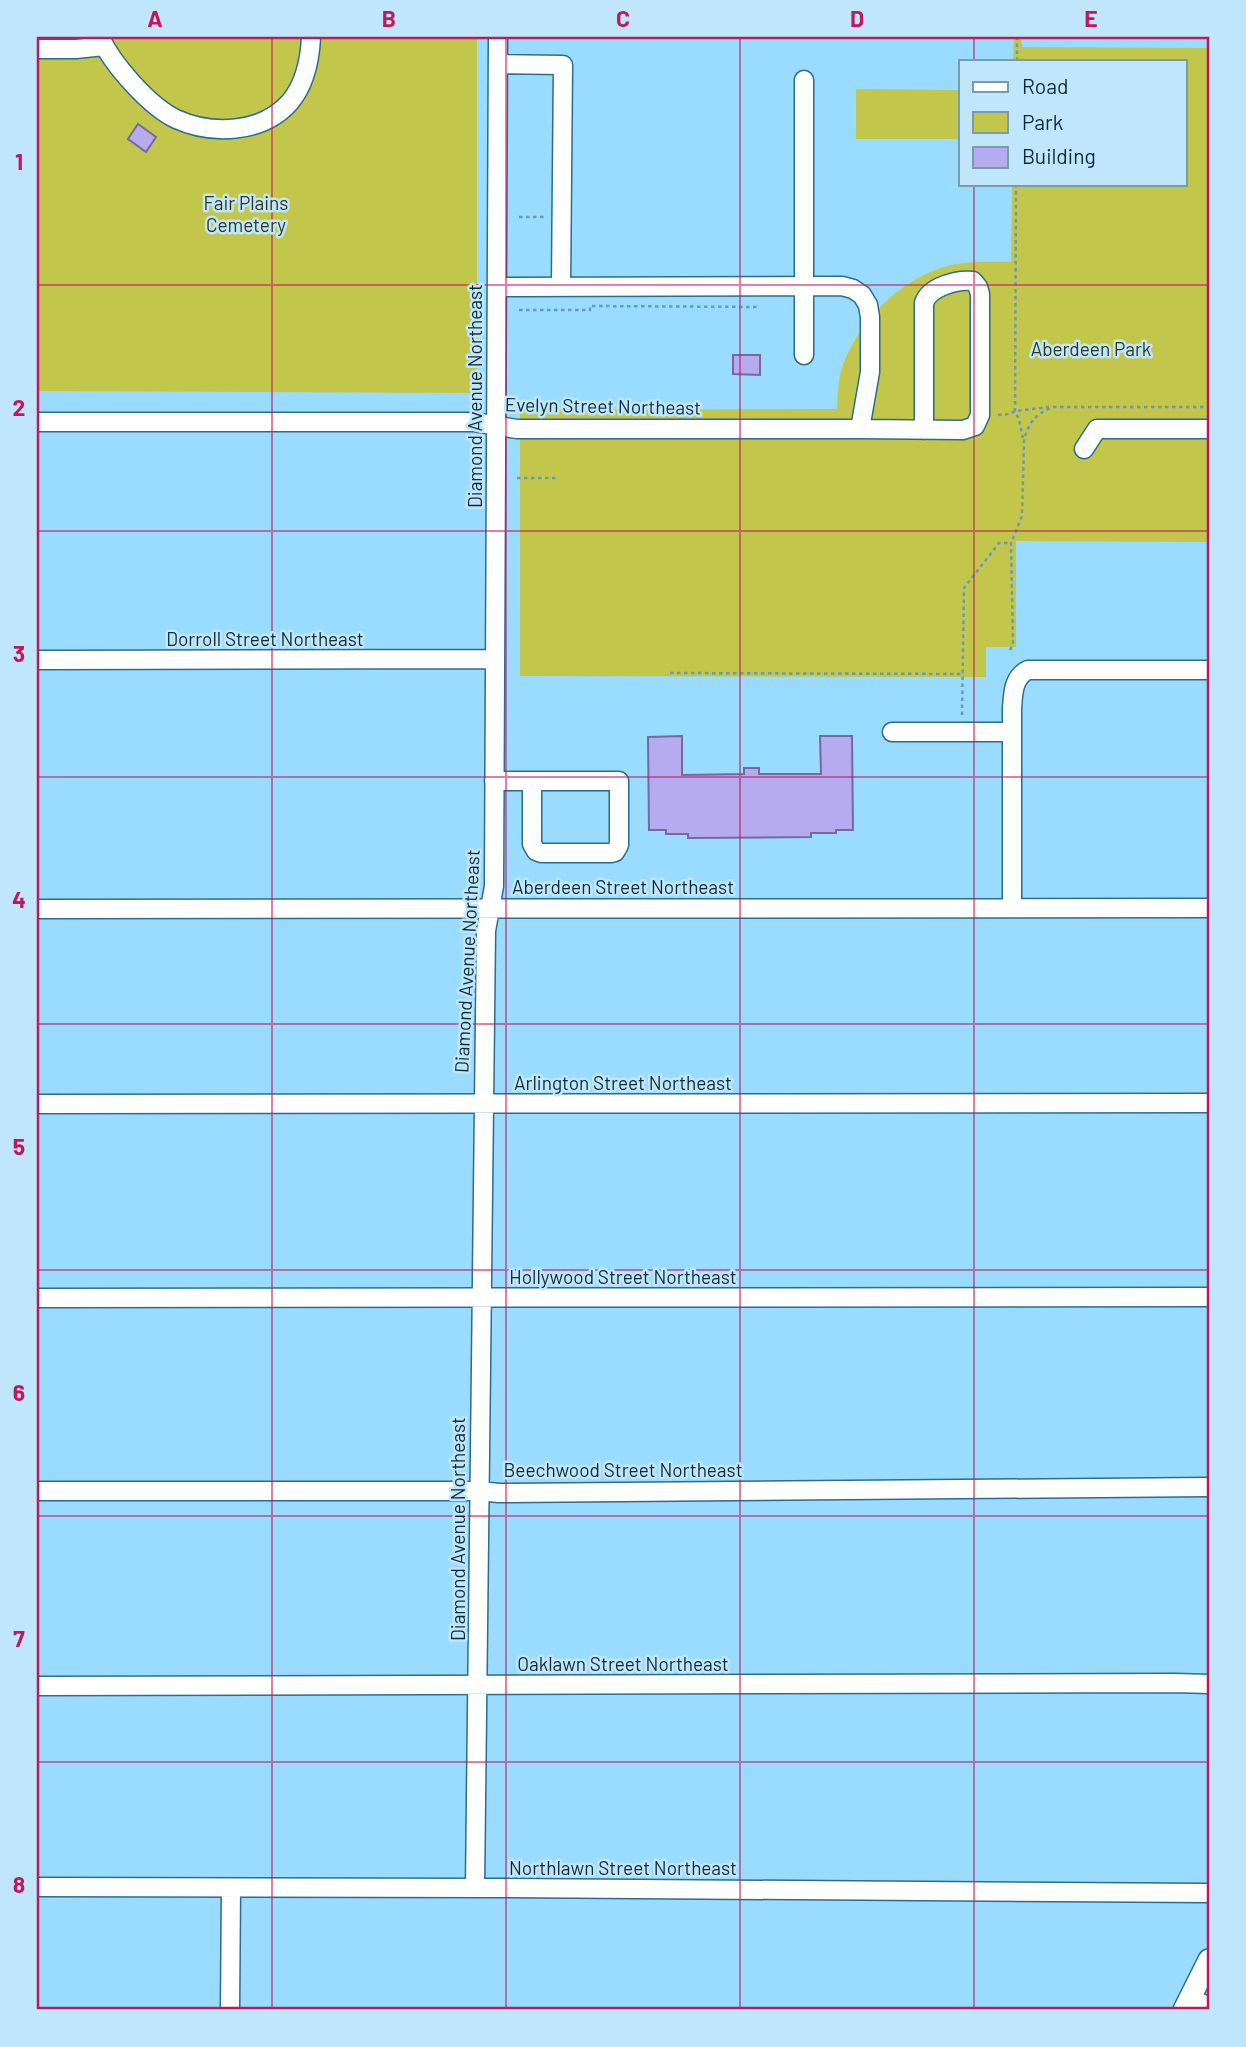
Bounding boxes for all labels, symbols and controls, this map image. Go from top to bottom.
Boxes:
text: A [147,4,163,32]
text: B [382,4,396,32]
text: C [616,4,630,32]
text: D [850,4,864,32]
text: E [1084,4,1098,32]
legend [959,60,1186,186]
text: Road [1022,73,1068,98]
text: Park [1022,109,1063,134]
text: Building [1022,143,1096,168]
text: 1 [15,147,23,175]
park label: Fair Plains Cemetery [203,191,289,236]
street label: Diamond Avenue Northeast [463,284,486,508]
park label: Aberdeen Park [1031,337,1151,360]
street label: Evelyn Street Northeast [505,392,701,419]
text: 2 [13,393,25,421]
street label: Dorroll Street Northeast [166,627,364,650]
text: 3 [13,639,25,667]
street label: Diamond Avenue Northeast [449,849,484,1073]
street label: Aberdeen Street Northeast [512,875,734,898]
text: 4 [12,885,26,913]
street label: Arlington Street Northeast [514,1071,732,1094]
text: 5 [13,1132,25,1160]
street label: Hollywood Street Northeast [509,1265,737,1288]
text: 6 [13,1378,25,1406]
street label: Diamond Avenue Northeast [446,1417,469,1641]
street label: Beechwood Street Northeast [503,1458,743,1481]
text: 7 [13,1624,25,1652]
street label: Oaklawn Street Northeast [517,1652,729,1675]
street label: Northlawn Street Northeast [509,1856,737,1879]
text: 8 [13,1870,25,1898]

